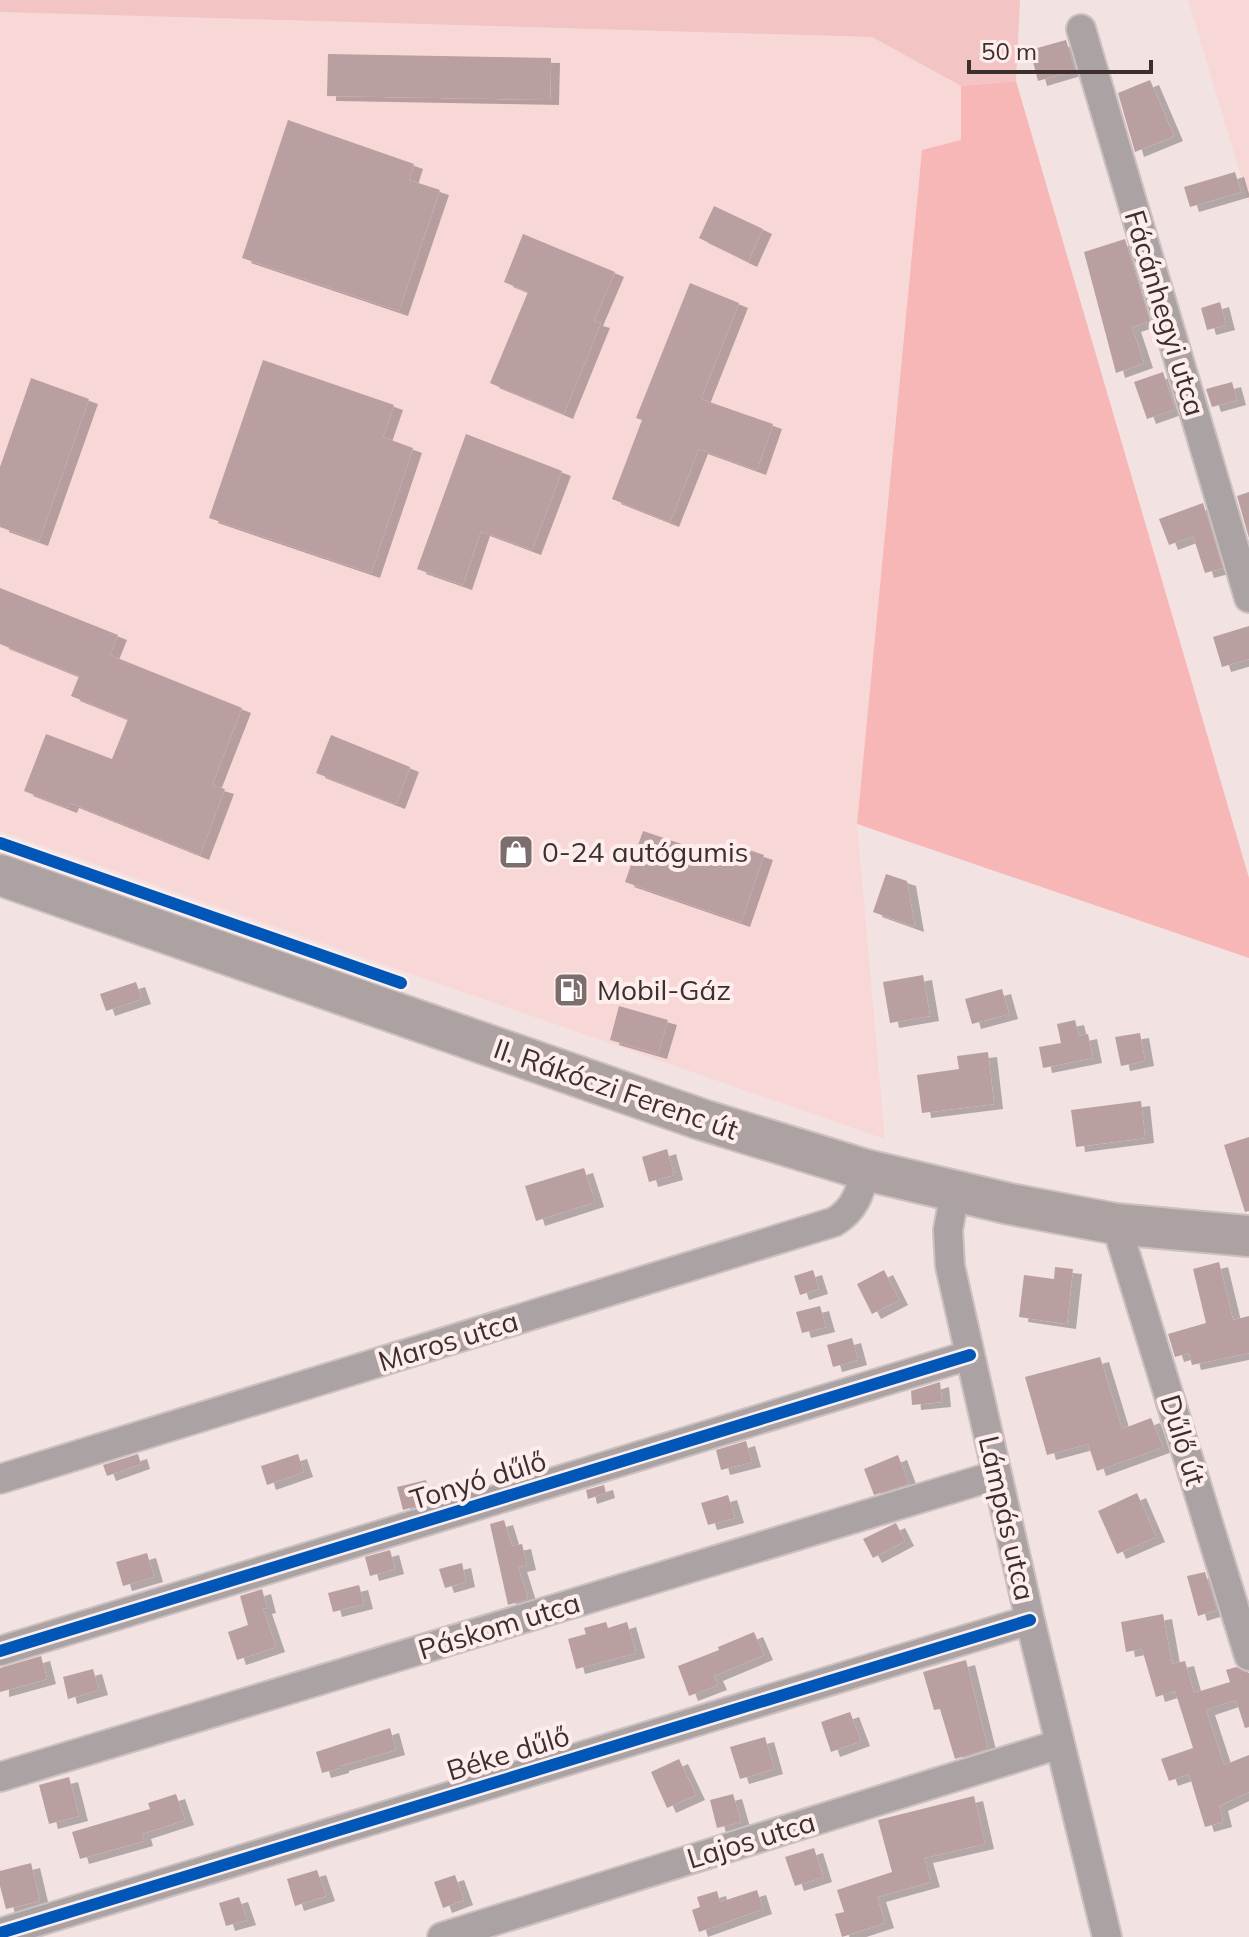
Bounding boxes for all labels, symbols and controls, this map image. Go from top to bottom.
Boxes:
scale bar [969,24,1151,74]
text: 50 m [981,36,1037,66]
street label: Fácánhegyi utca [1118,206,1213,420]
shop icon: 0-24 autógumis [497,833,535,871]
place label: 0-24 autógumis [542,834,748,869]
fuel station icon: Mobil-Gáz [552,971,590,1009]
place label: Mobil-Gáz [597,972,731,1007]
street label: II. Rákóczi Ferenc út [489,1030,743,1147]
street label: Maros utca [374,1303,522,1378]
street label: Dűlő út [1153,1390,1214,1490]
street label: Lámpás utca [972,1432,1043,1604]
street label: Tonyó dűlő [406,1442,550,1517]
street label: Páskom utca [414,1584,584,1667]
street label: Béke dűlő [442,1717,573,1788]
street label: Lajos utca [682,1803,819,1876]

